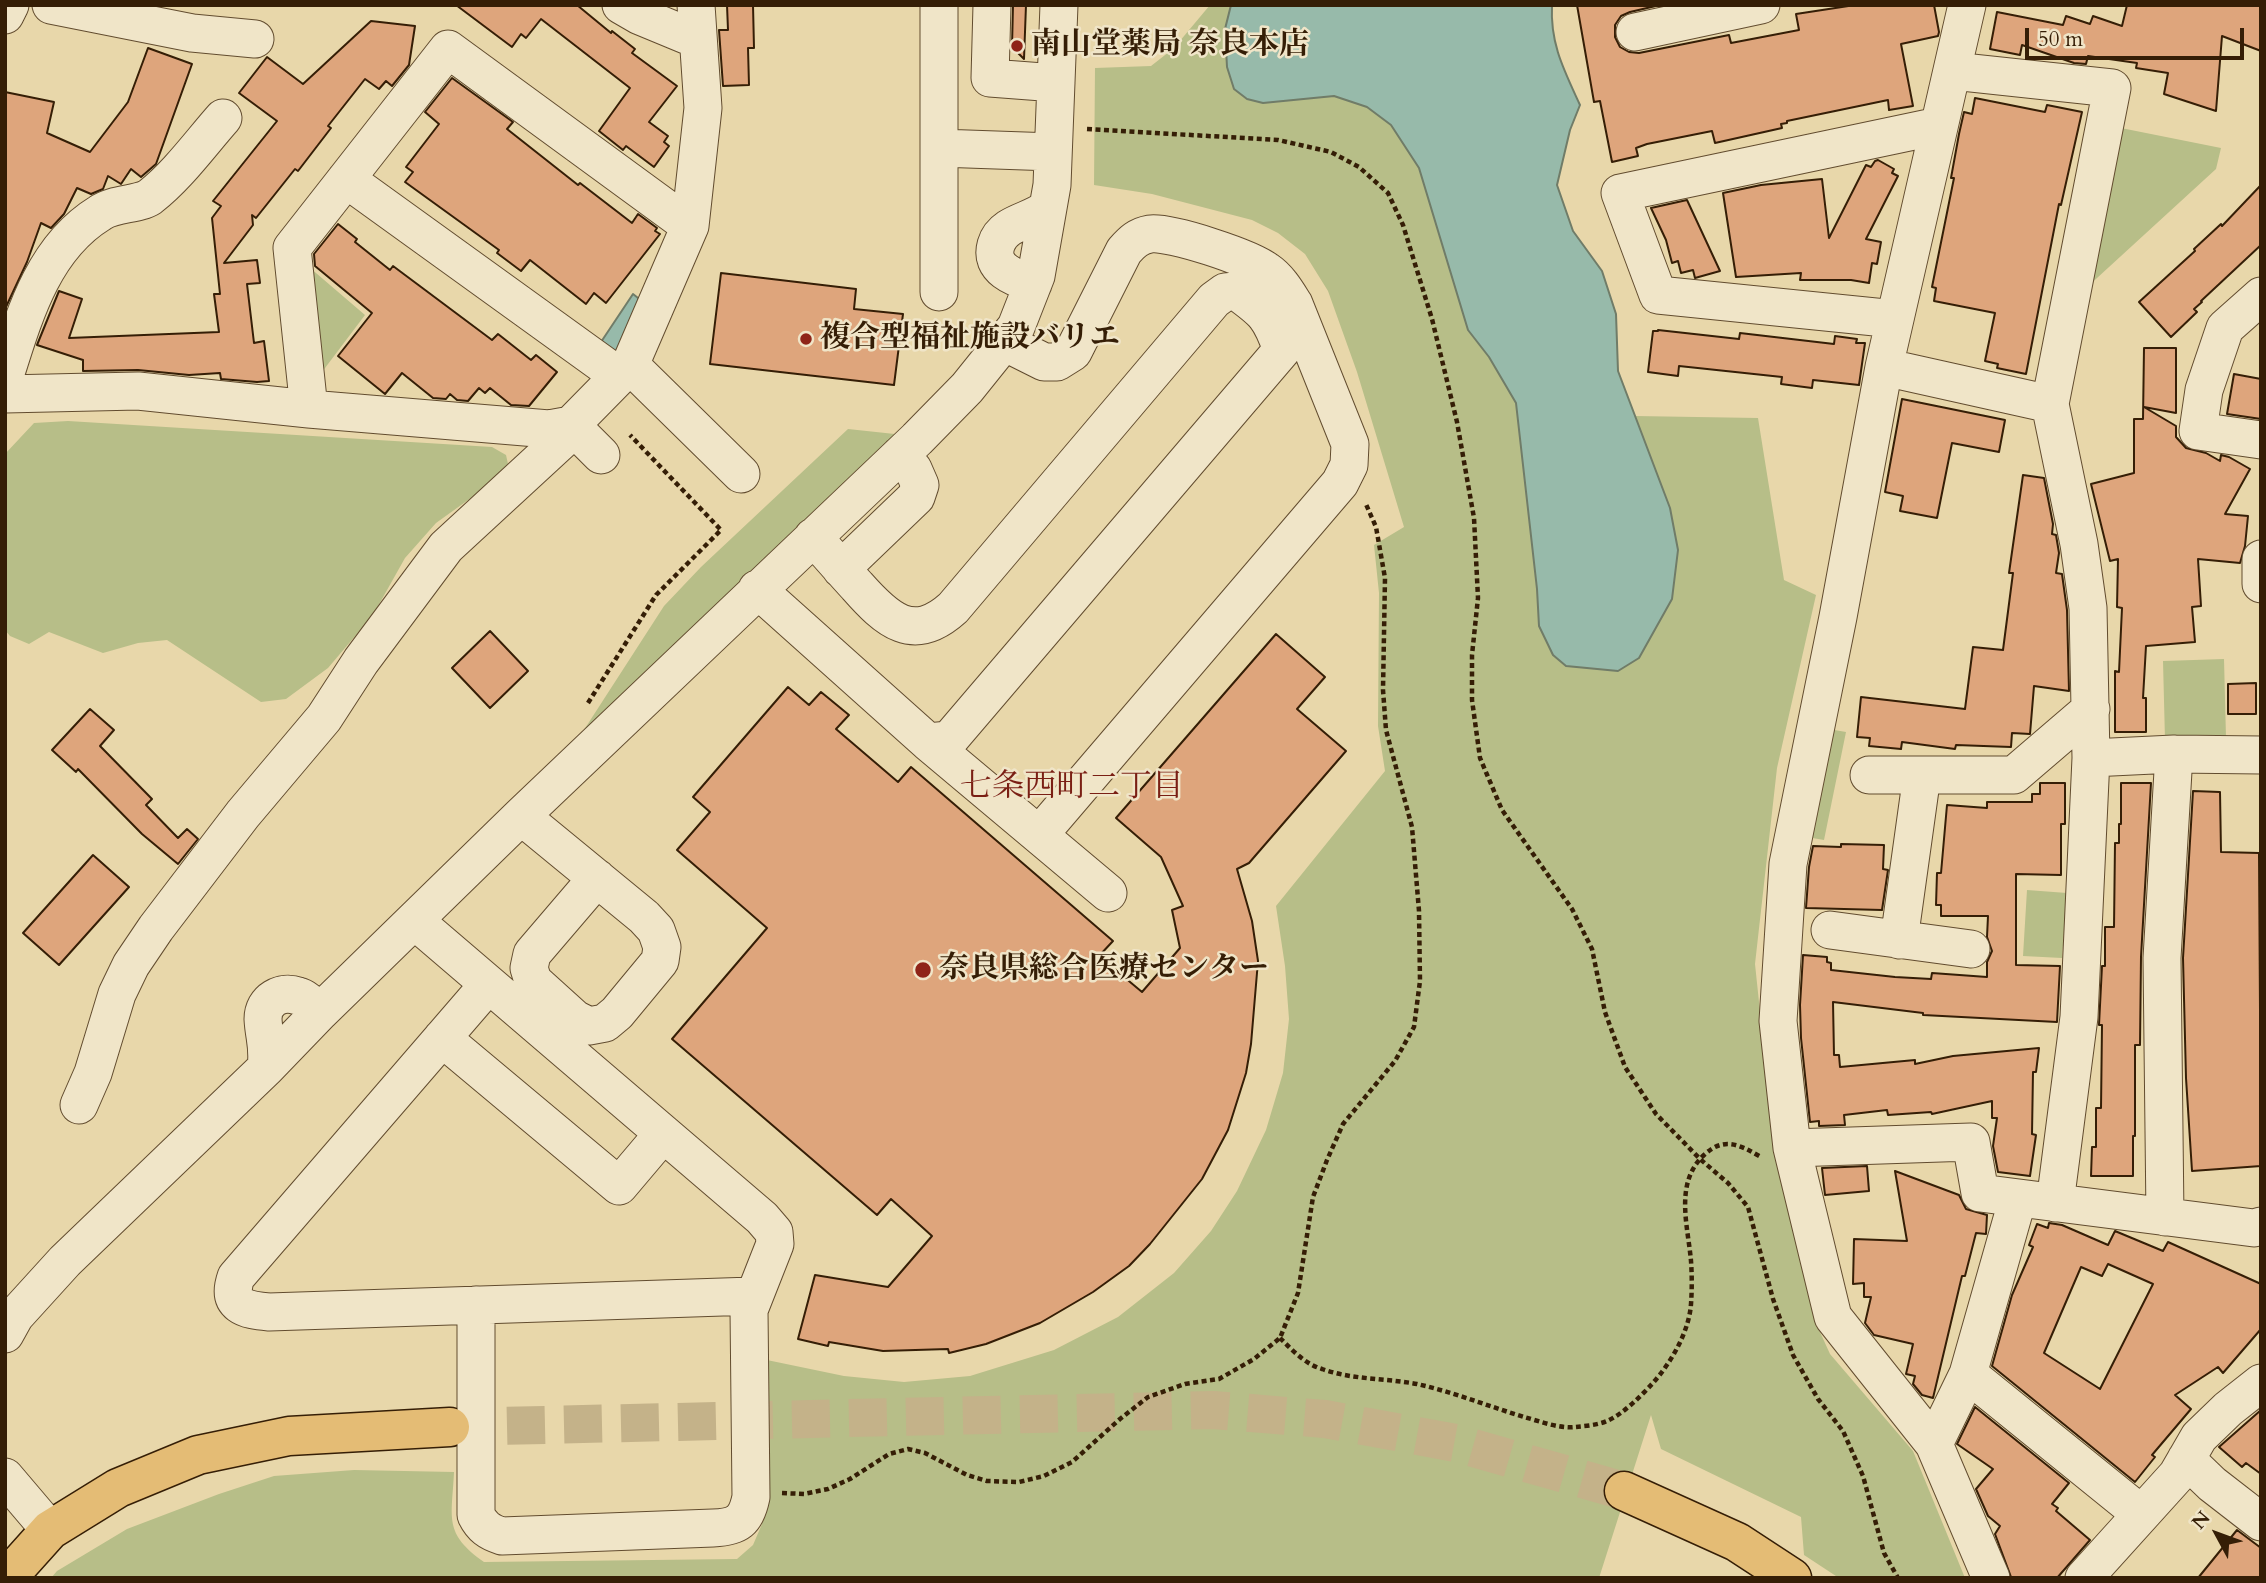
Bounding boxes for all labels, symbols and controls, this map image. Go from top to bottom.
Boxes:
scale bar [2028,14,2247,58]
text: 50 m [2038,25,2083,54]
place label: 南山堂薬局 奈良本店 [1031,28,1309,64]
marker: 南山堂薬局 奈良本店 [1009,38,1025,54]
place label: 複合型福祉施設バリエ [820,321,1120,357]
marker: 複合型福祉施設バリエ [798,331,814,347]
district label: 七条西町二丁目 [960,770,1184,808]
place label: 奈良県総合医療センター [939,952,1269,988]
marker: 奈良県総合医療センター [913,960,933,980]
north arrow [2182,1499,2252,1569]
text: N [2186,1505,2216,1535]

